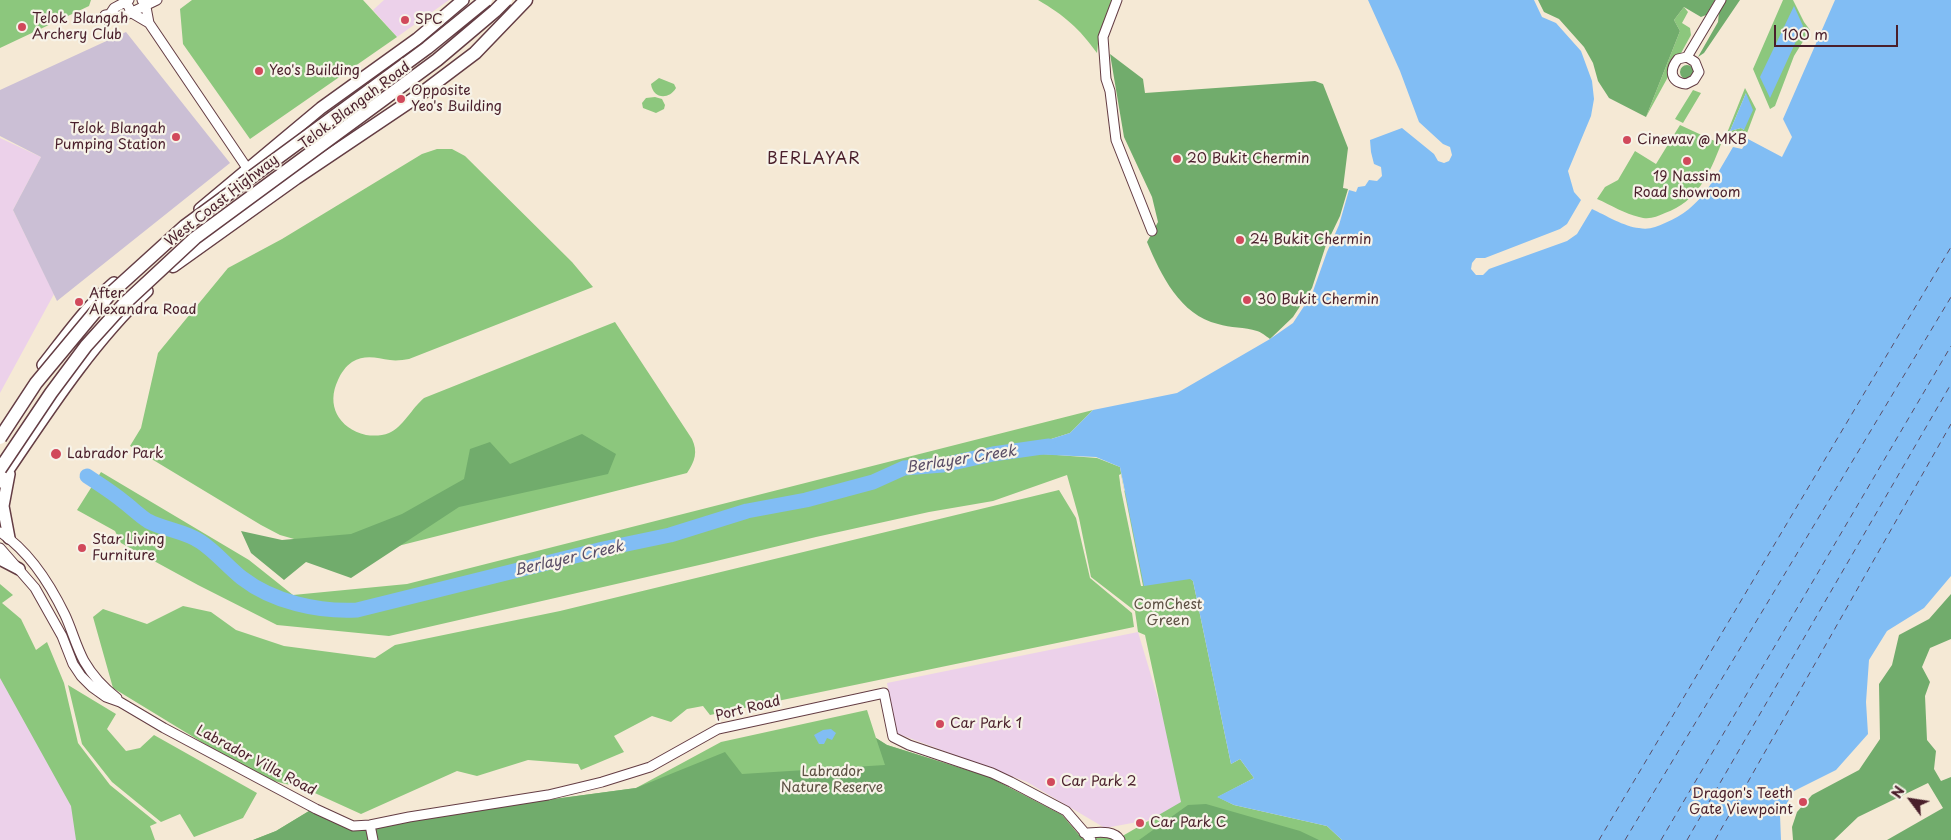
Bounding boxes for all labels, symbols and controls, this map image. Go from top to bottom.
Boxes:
place label: Telok Blangah Archery Club [32,11,128,44]
place label: SPC [415,12,443,28]
marker: SPC [399,14,411,26]
scale bar [1776,15,1900,47]
marker: Telok Blangah Archery Club [16,21,28,33]
text: 100 m [1782,22,1828,45]
street label: Telok Blangah Road [296,59,414,153]
place label: Yeo's Building [269,63,360,79]
marker: Yeo's Building [253,65,265,77]
place label: Opposite Yeo's Building [411,83,502,115]
marker: Opposite Yeo's Building [395,93,407,105]
place label: Telok Blangah Pumping Station [54,121,166,154]
marker: Telok Blangah Pumping Station [170,131,182,143]
place label: Cinewav @ MKB [1637,132,1747,148]
marker: Cinewav @ MKB [1621,134,1633,146]
district label: BERLAYAR [767,150,861,170]
place label: 20 Bukit Chermin [1187,151,1309,167]
street label: West Coast Highway [162,152,282,250]
marker: 20 Bukit Chermin [1171,153,1183,165]
marker: 19 Nassim Road showroom [1681,155,1693,167]
place label: 19 Nassim Road showroom [1634,169,1740,202]
place label: 24 Bukit Chermin [1250,232,1371,248]
marker: 24 Bukit Chermin [1234,234,1246,246]
place label: After Alexandra Road [89,286,197,318]
place label: 30 Bukit Chermin [1257,292,1379,308]
marker: 30 Bukit Chermin [1241,294,1253,306]
marker: After Alexandra Road [73,296,85,308]
water label: Berlayer Creek [904,442,1018,478]
place label: Labrador Park [67,446,164,462]
marker: Labrador Park [49,447,63,461]
place label: Star Living Furniture [92,532,165,564]
water label: Berlayer Creek [513,538,625,580]
marker: Star Living Furniture [76,542,88,554]
park label: ComChest Green [1134,597,1202,630]
street label: Port Road [714,693,782,725]
place label: Car Park 1 [950,716,1022,732]
marker: Car Park 1 [934,718,946,730]
street label: Labrador Villa Road [193,722,319,800]
park label: Labrador Nature Reserve [781,764,883,796]
place label: Car Park 2 [1061,774,1137,790]
north arrow [1886,775,1936,825]
marker: Car Park 2 [1045,776,1057,788]
text: N [1886,782,1910,802]
place label: Dragon's Teeth Gate Viewpoint [1689,786,1793,819]
marker: Dragon's Teeth Gate Viewpoint [1797,796,1809,808]
place label: Car Park C [1150,815,1227,831]
marker: Car Park C [1134,817,1146,829]

